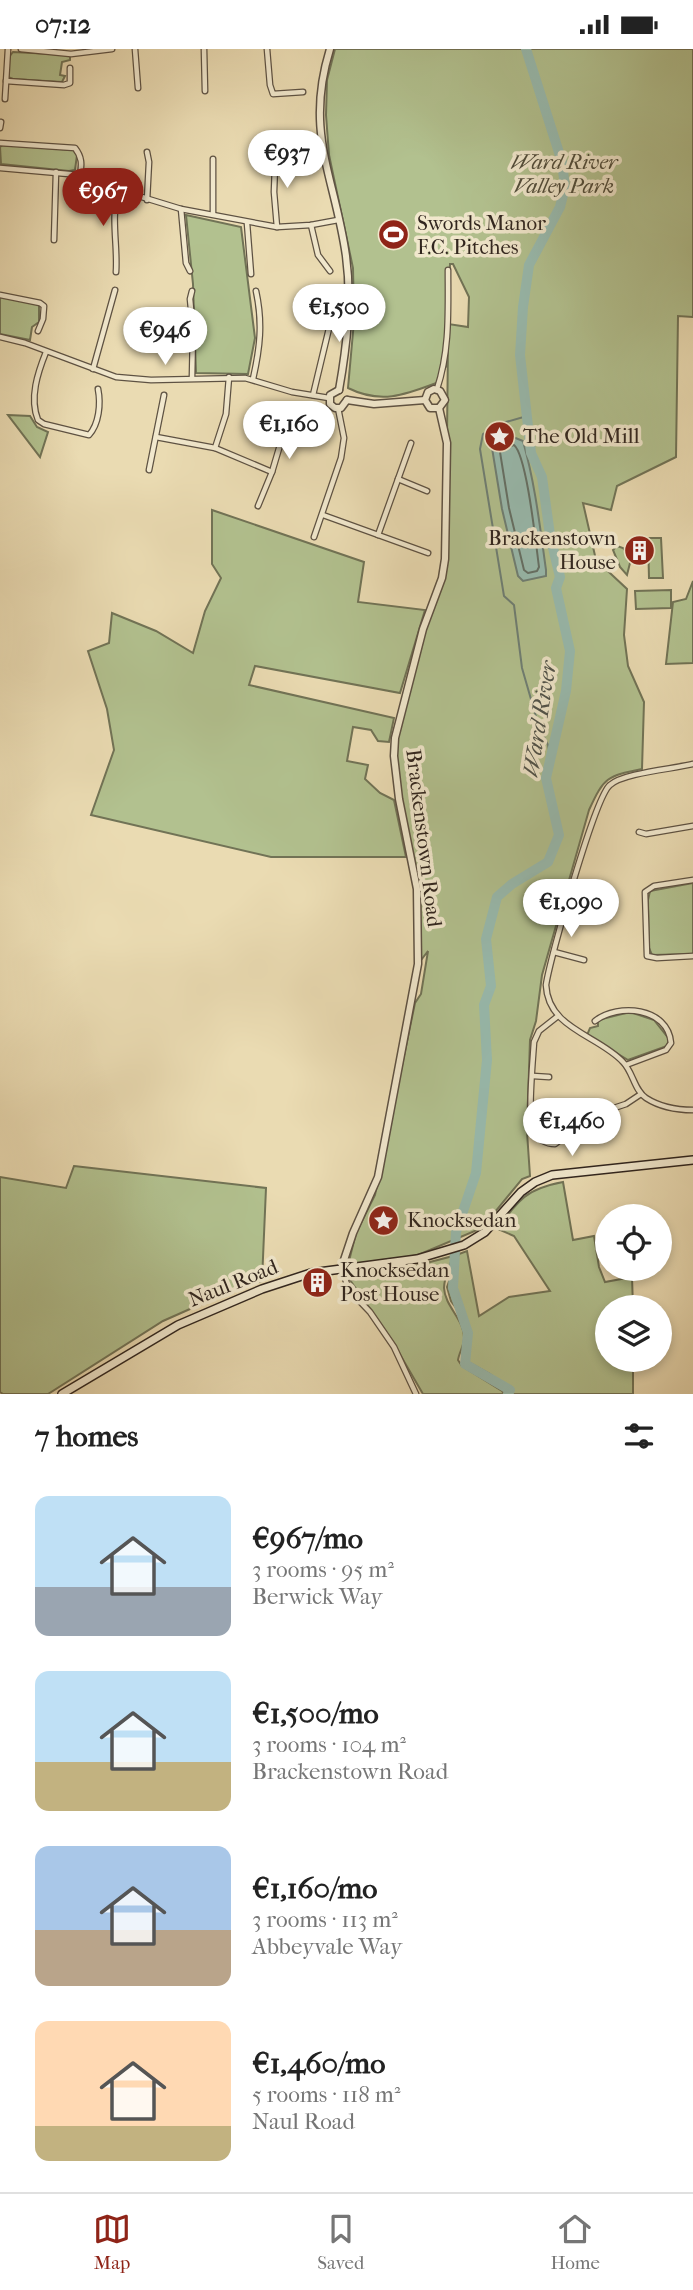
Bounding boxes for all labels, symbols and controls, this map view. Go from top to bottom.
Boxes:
text: 07:12 [35,9,91,40]
pin: €937 [246,131,328,190]
text: €937 [264,139,310,166]
park label: Ward River Valley Park [511,150,619,198]
pin: €967 [62,169,144,228]
text: €967 [78,177,128,204]
place label: Swords Manor F.C. Pitches [417,211,546,259]
sports icon: Swords Manor F.C. Pitches [377,218,411,252]
pin: €1,500 [282,285,396,344]
text: €1,500 [309,293,369,320]
pin: €946 [124,307,206,367]
text: €946 [139,316,191,343]
pin: €1,160 [232,401,346,461]
text: €1,160 [259,410,319,437]
place icon: The Old Mill [483,419,517,453]
place label: The Old Mill [523,424,640,448]
place label: Brackenstown House [488,526,616,574]
building icon: Brackenstown House [622,533,656,567]
water label: Ward River [517,658,562,779]
street label: Brackenstown Road [401,748,447,929]
pin: €1,090 [514,879,628,939]
text: €1,090 [539,888,603,915]
pin: €1,460 [515,1099,629,1158]
text: €1,460 [539,1107,605,1134]
place icon: Knocksedan [367,1203,401,1237]
map controls [595,1204,672,1372]
button: locate [595,1204,672,1281]
place label: Knocksedan [407,1208,516,1232]
street label: Naul Road [185,1254,282,1312]
place label: Knocksedan Post House [340,1258,449,1306]
building icon: Knocksedan Post House [300,1265,334,1299]
button: layers [595,1295,672,1372]
icon: filters [620,1417,658,1455]
text: 7 homes [35,1419,138,1454]
text: €967/mo [252,1521,363,1556]
icon: home [91,1524,175,1608]
text: 3 rooms · 95 m² [252,1556,394,1583]
text: Berwick Way [252,1583,382,1610]
text: €1,500/mo [252,1696,379,1731]
icon: home [91,1699,175,1783]
text: 3 rooms · 104 m² [252,1731,406,1758]
text: Brackenstown Road [252,1758,448,1785]
text: €1,160/mo [252,1871,377,1906]
icon: home [91,1874,175,1958]
text: 3 rooms · 113 m² [252,1906,398,1933]
text: Abbeyvale Way [252,1933,402,1960]
text: €1,460/mo [252,2046,385,2081]
icon: home [91,2049,175,2133]
text: 5 rooms · 118 m² [252,2081,400,2108]
text: Naul Road [252,2108,355,2135]
tab: Map [93,2210,131,2274]
tab: Saved [317,2210,364,2274]
tab: Home [550,2210,600,2274]

